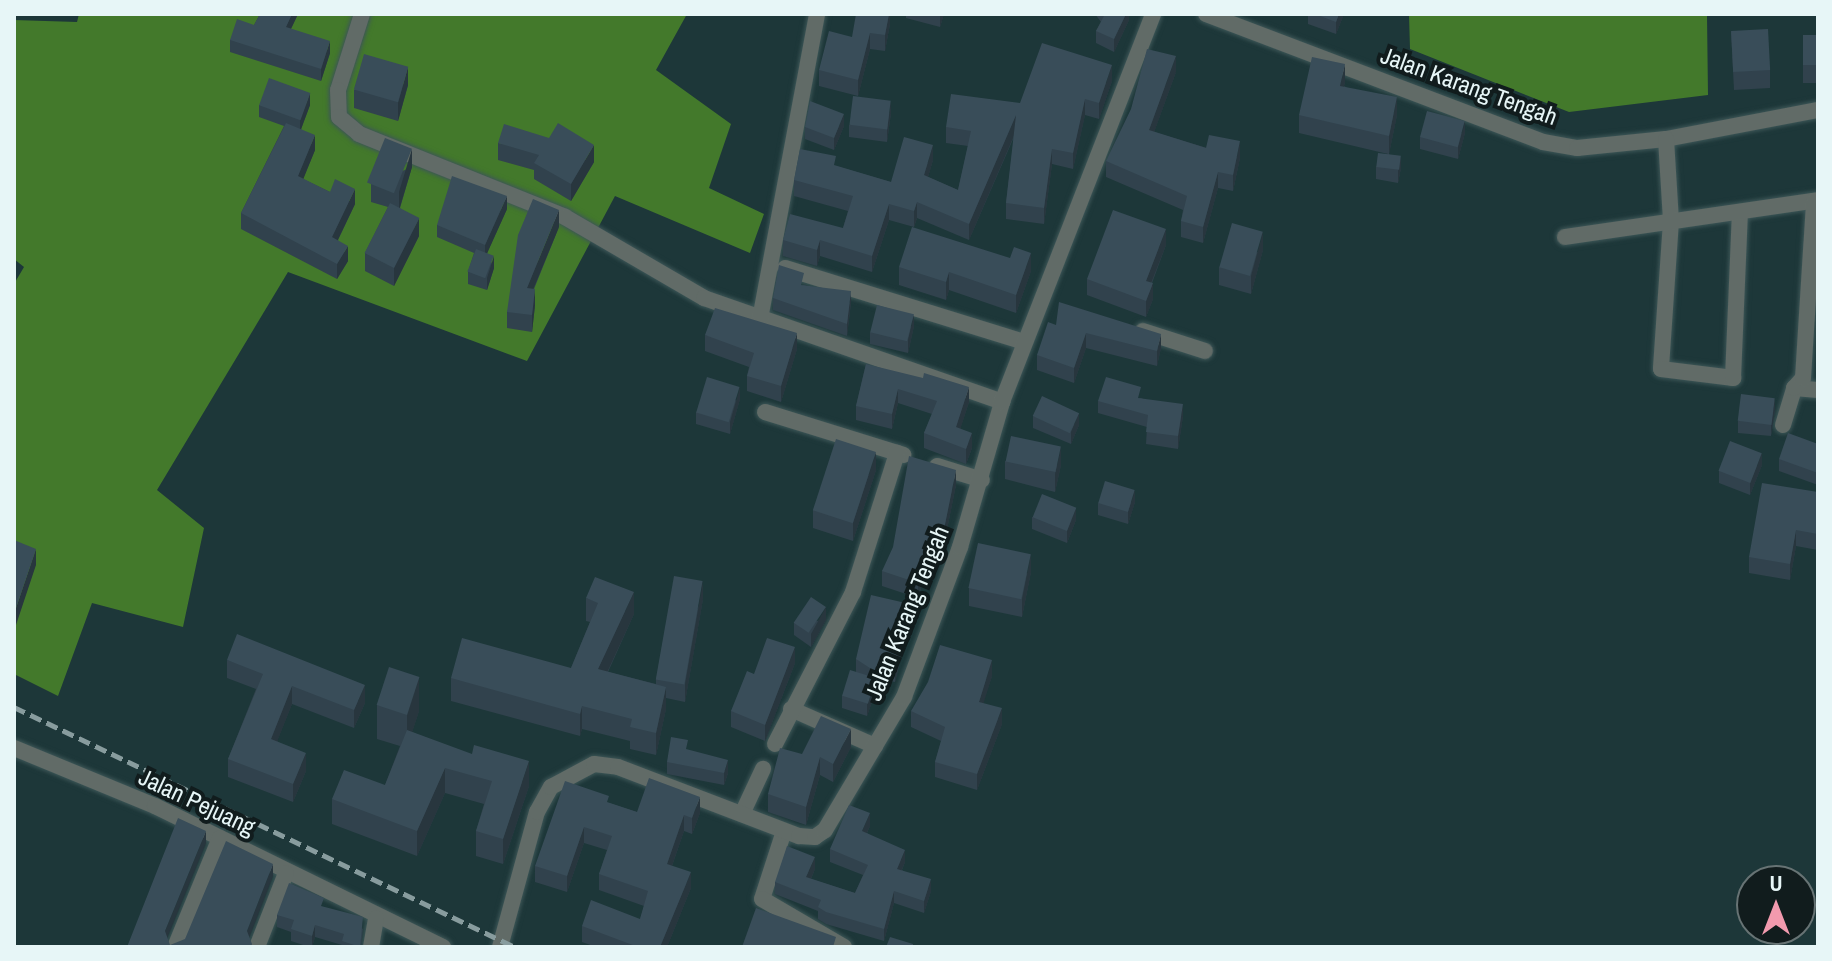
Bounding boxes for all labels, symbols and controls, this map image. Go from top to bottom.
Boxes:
street label: Jalan Karang Tengah [1377,41,1561,131]
street label: Jalan Karang Tengah [859,521,955,705]
street label: Jalan Pejuang [134,763,260,841]
north arrow [1736,865,1816,945]
text: U [1769,868,1783,898]

